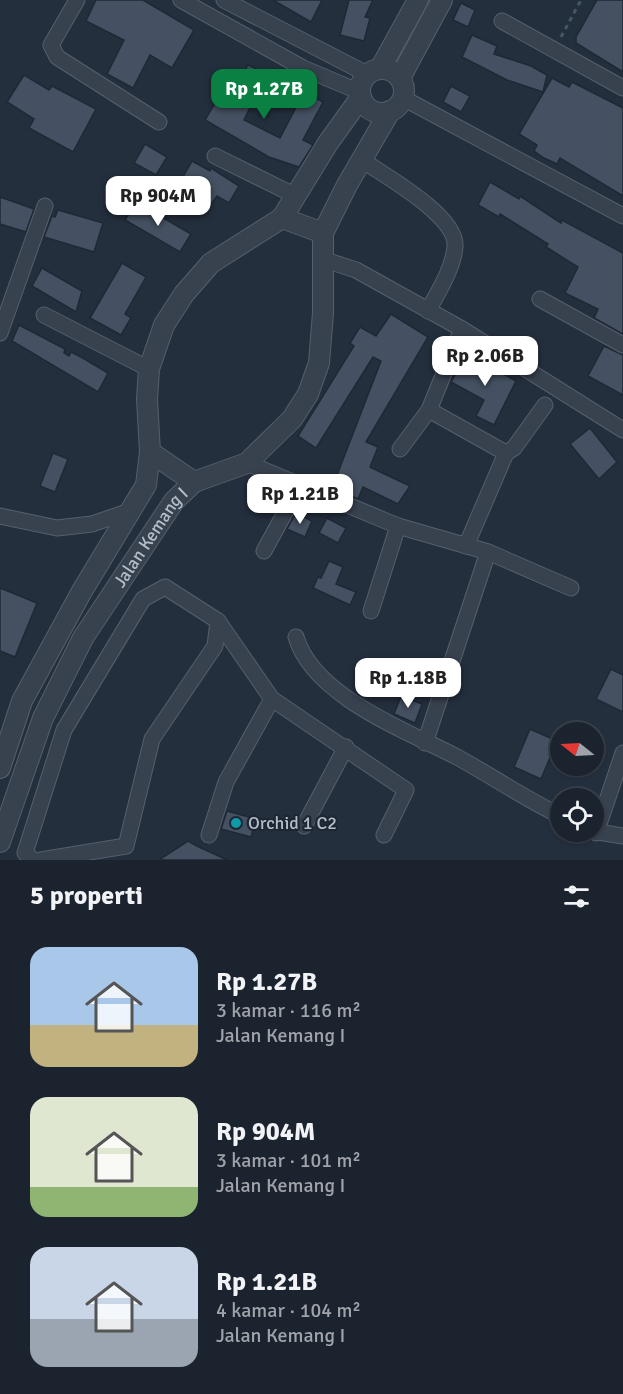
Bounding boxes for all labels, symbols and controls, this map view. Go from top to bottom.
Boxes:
pin: Rp 1.27B [202,69,326,120]
text: Rp 1.27B [225,76,303,101]
pin: Rp 904M [103,176,213,227]
text: Rp 904M [120,183,196,208]
pin: Rp 2.06B [423,336,547,387]
text: Rp 2.06B [446,343,524,368]
pin: Rp 1.21B [238,474,362,525]
text: Rp 1.21B [261,481,339,506]
street label: Jalan Kemang I [109,483,193,592]
pin: Rp 1.18B [346,658,470,709]
text: Rp 1.18B [369,665,447,690]
north arrow [550,722,604,776]
map controls [550,722,604,842]
button: locate [550,788,604,842]
place label: Orchid 1 C2 [248,812,337,834]
marker: Orchid 1 C2 [229,816,243,830]
text: 5 properti [30,880,143,912]
icon: filters [560,880,593,913]
text: Rp 1.27B [216,966,317,998]
icon: home [78,971,150,1043]
text: 3 kamar · 116 m² [216,998,361,1023]
text: Jalan Kemang I [216,1023,345,1048]
text: Rp 904M [216,1116,316,1148]
icon: home [78,1121,150,1193]
text: 3 kamar · 101 m² [216,1148,361,1173]
text: Jalan Kemang I [216,1173,345,1198]
text: Rp 1.21B [216,1266,317,1298]
icon: home [78,1271,150,1343]
text: 4 kamar · 104 m² [216,1298,361,1323]
text: Jalan Kemang I [216,1323,345,1348]

